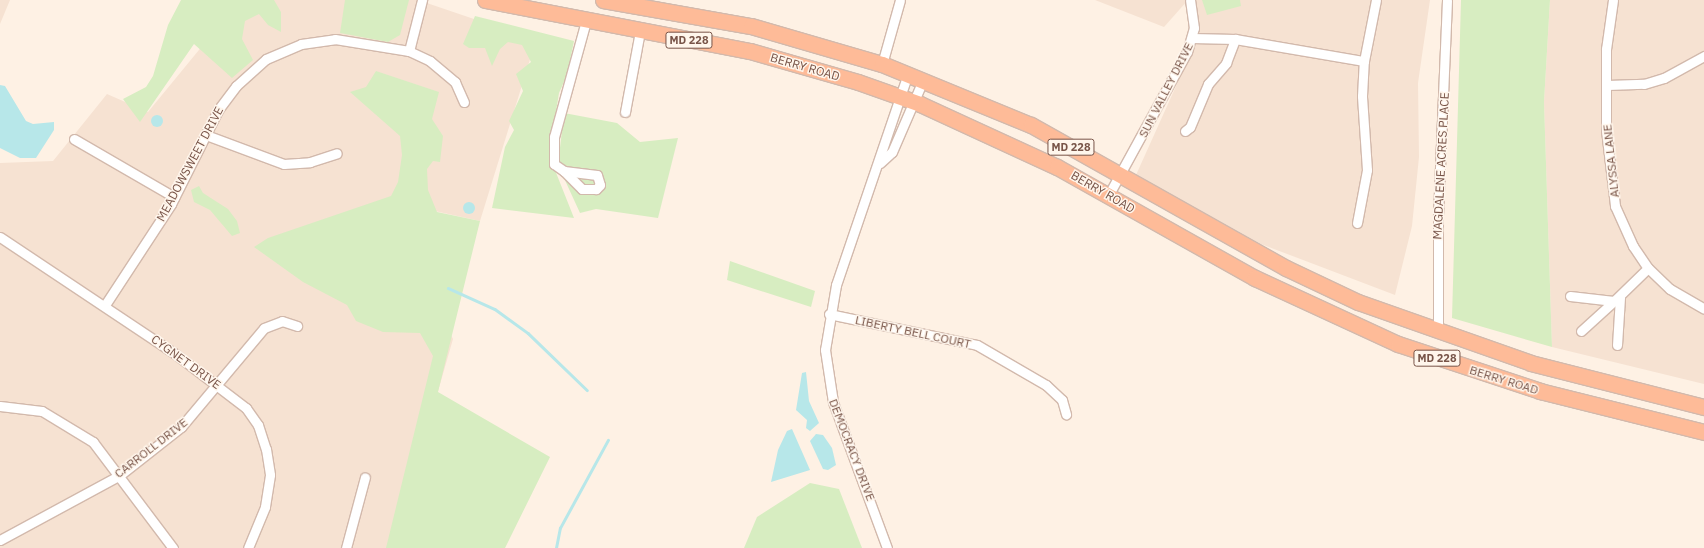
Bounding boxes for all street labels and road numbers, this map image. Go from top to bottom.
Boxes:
road number: MD 228 [665,31,713,49]
street label: SUN VALLEY DRIVE [1136,40,1196,140]
street label: BERRY ROAD [769,50,841,84]
street label: MAGDALENE ACRES PLACE [1430,92,1452,240]
street label: MEADOWSWEET DRIVE [154,104,226,224]
street label: ALYSSA LANE [1600,124,1622,198]
road number: MD 228 [1047,138,1095,156]
street label: BERRY ROAD [1069,168,1137,216]
street label: LIBERTY BELL COURT [854,313,972,351]
street label: CYGNET DRIVE [148,332,224,392]
road number: MD 228 [1413,349,1461,367]
street label: BERRY ROAD [1468,363,1540,397]
street label: DEMOCRACY DRIVE [826,397,878,503]
street label: CARROLL DRIVE [112,415,190,481]

